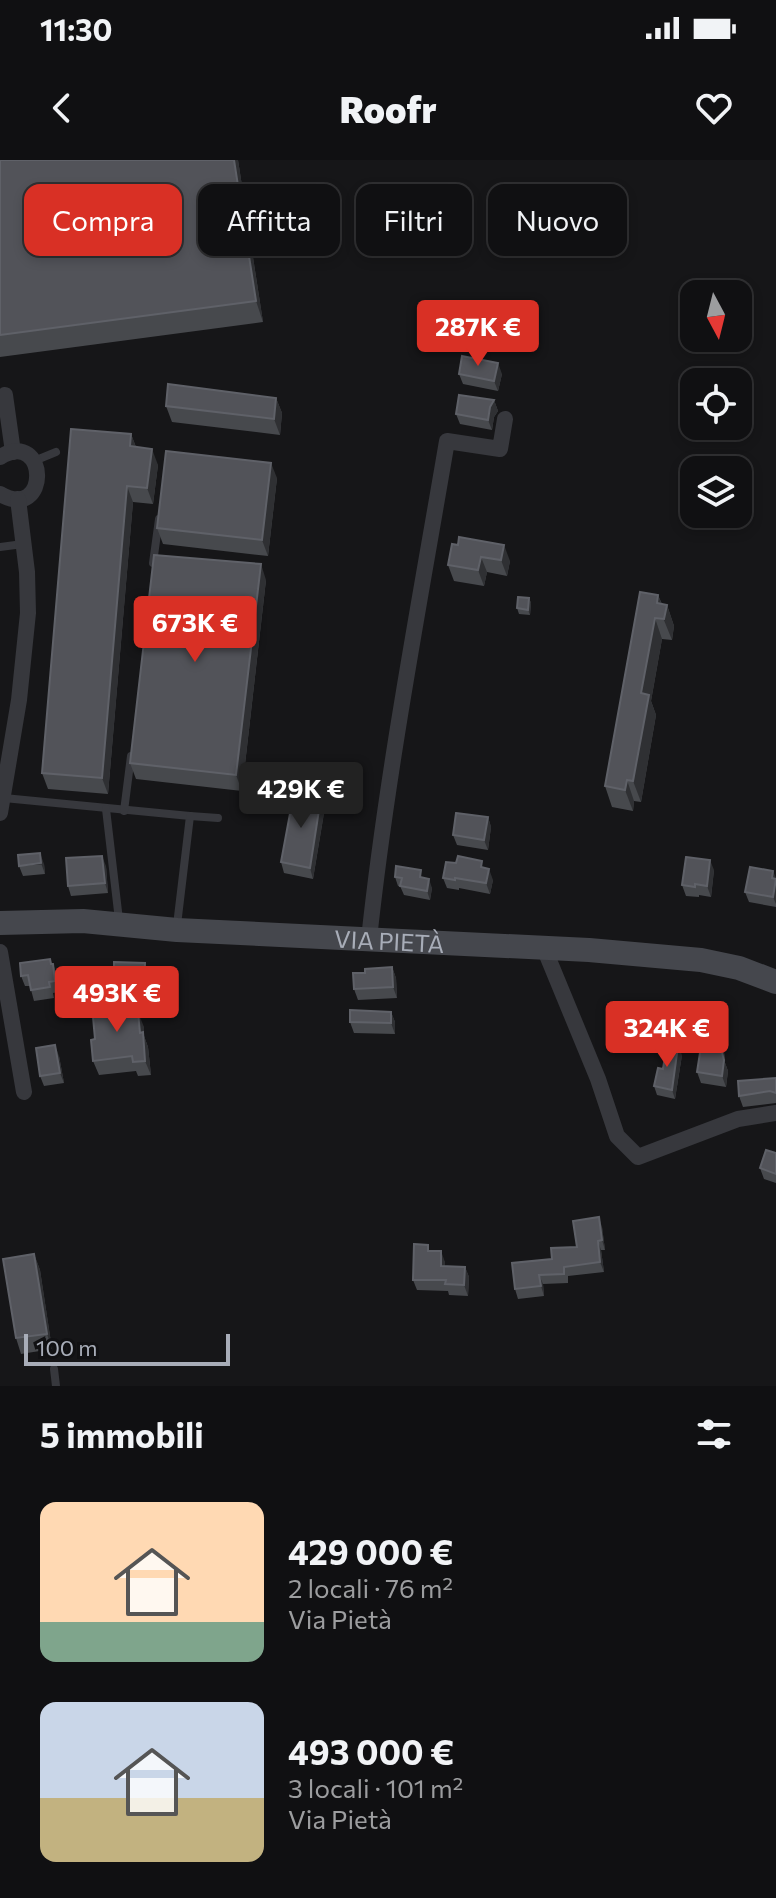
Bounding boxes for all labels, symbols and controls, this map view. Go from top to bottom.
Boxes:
text: 11:30 [40,10,113,47]
icon: back [40,86,84,130]
text: Roofr [339,86,437,130]
icon: heart [692,86,736,130]
chip: Compra [24,184,182,256]
chip: Affitta [198,184,340,256]
chip: Filtri [356,184,472,256]
chip: Nuovo [488,184,627,256]
north arrow [680,280,752,352]
map controls [680,280,752,528]
pin: 287K € [413,300,543,368]
text: 287K € [435,310,521,341]
button: locate [680,368,752,440]
button: layers [680,456,752,528]
pin: 673K € [130,596,260,664]
text: 673K € [152,606,238,637]
pin: 429K € [236,762,366,830]
text: 429K € [257,772,345,803]
street label: VIA PIETÀ [334,923,445,957]
pin: 493K € [52,966,182,1034]
text: 493K € [73,976,161,1007]
pin: 324K € [602,1001,732,1069]
text: 324K € [624,1011,710,1042]
scale bar [24,1330,230,1366]
text: 100 m [36,1334,98,1361]
icon: filters [692,1412,736,1456]
text: 5 immobili [40,1413,204,1455]
text: 429 000 € [288,1530,453,1572]
icon: home [104,1534,200,1630]
text: 2 locali · 76 m² [288,1572,453,1603]
text: Via Pietà [288,1603,392,1634]
text: 493 000 € [288,1730,454,1772]
icon: home [104,1734,200,1830]
text: 3 locali · 101 m² [288,1772,463,1803]
text: Via Pietà [288,1803,392,1834]

